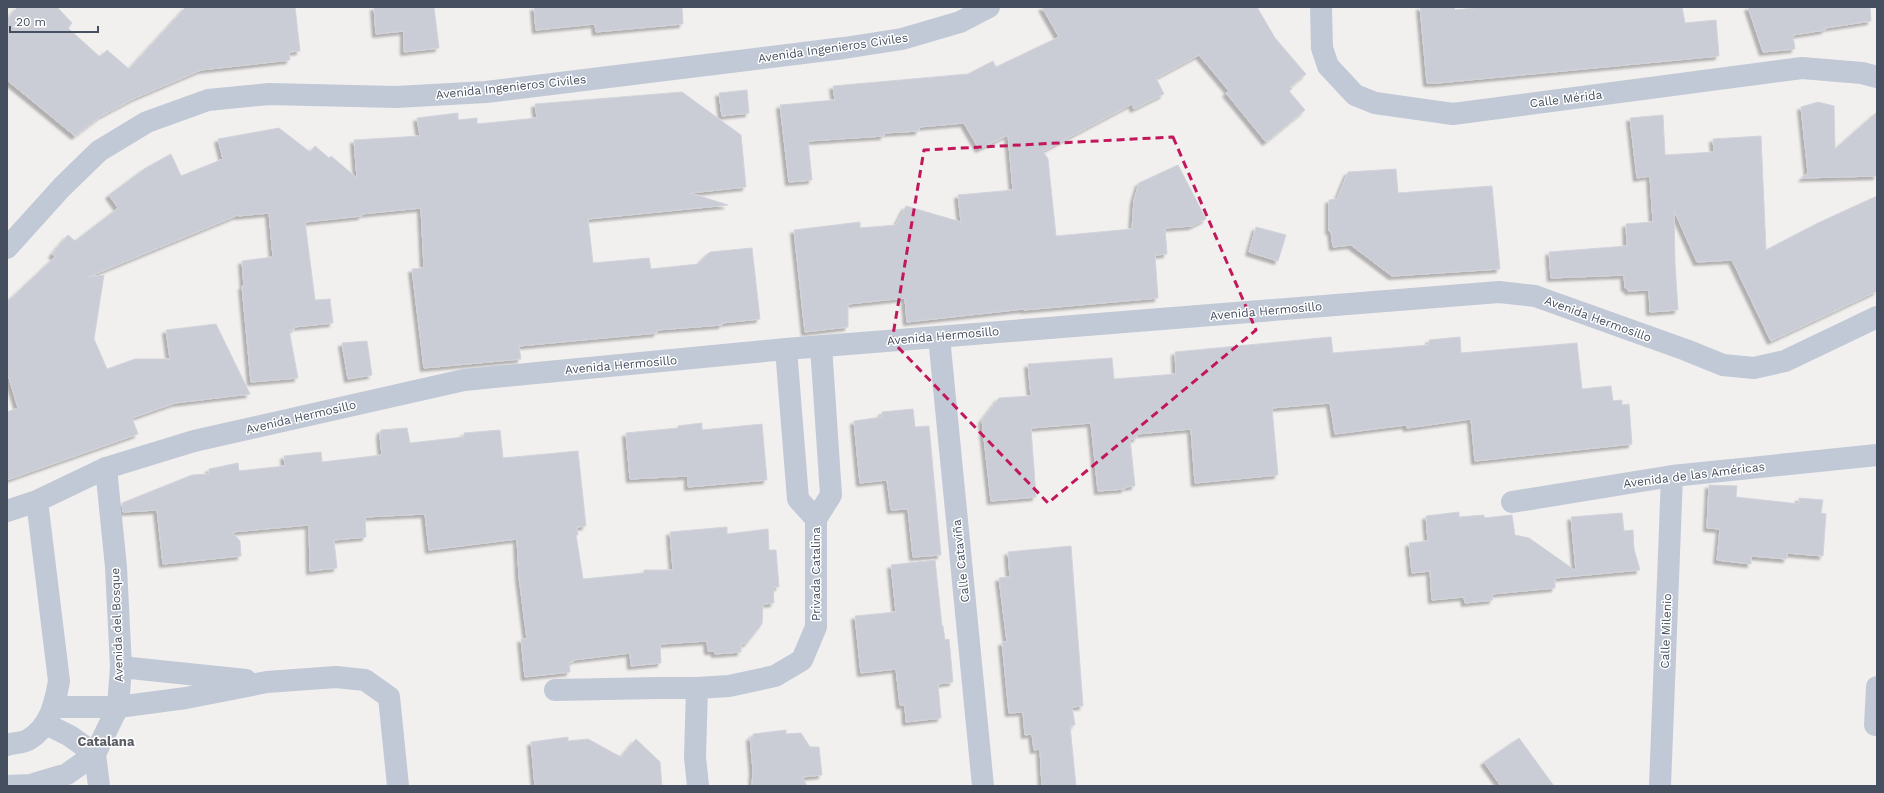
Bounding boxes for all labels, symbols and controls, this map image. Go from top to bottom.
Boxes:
scale bar [10,8,98,34]
text: 20 m [16,15,46,29]
street label: Avenida Ingenieros Civiles [757,31,909,65]
street label: Avenida Ingenieros Civiles [435,72,587,102]
street label: Calle Mérida [1529,88,1603,110]
street label: Avenida Hermosillo [1543,293,1653,345]
street label: Avenida Hermosillo [1209,299,1323,323]
street label: Avenida Hermosillo [886,324,1000,348]
street label: Avenida Hermosillo [564,353,678,377]
street label: Avenida Hermosillo [245,398,357,436]
street label: Avenida de las Américas [1622,459,1766,491]
street label: Calle Cataviña [950,519,972,603]
street label: Privada Catalina [809,527,823,621]
street label: Avenida del Bosque [108,567,126,682]
street label: Calle Milenio [1658,593,1674,669]
district label: Catalana [78,734,135,749]

